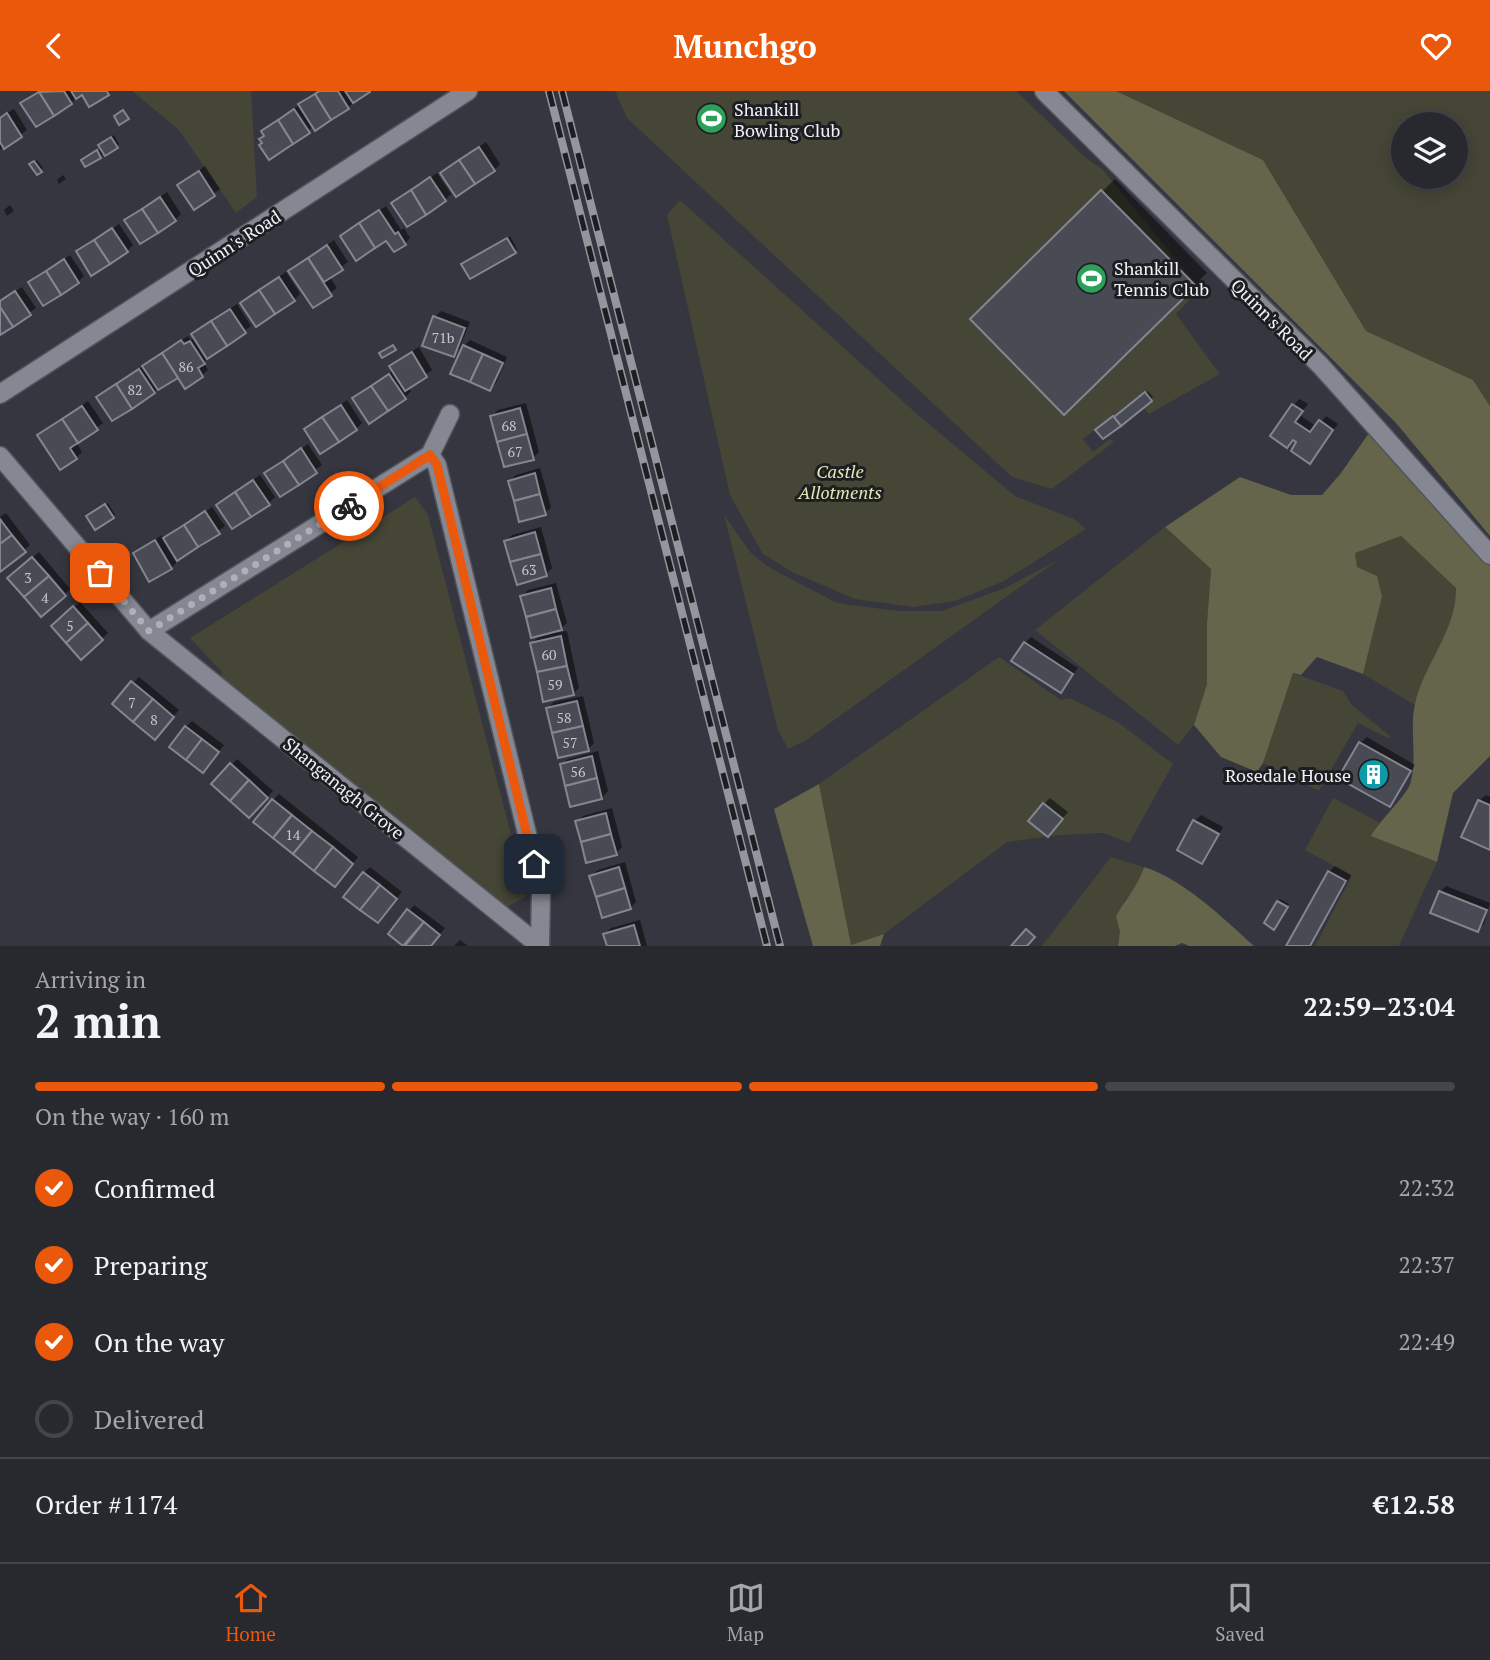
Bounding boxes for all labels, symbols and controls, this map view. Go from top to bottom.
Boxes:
text: Munchgo [673,25,817,67]
icon: back [35,27,73,65]
icon: heart [1417,27,1455,65]
place label: Shankill Bowling Club [734,97,841,142]
sports icon: Shankill Bowling Club [694,102,728,136]
map controls [1391,112,1468,189]
button: layers [1391,112,1468,189]
street label: Quinn's Road [183,204,285,282]
place label: Shankill Tennis Club [1114,256,1209,301]
sports icon: Shankill Tennis Club [1074,261,1108,295]
street label: Quinn's Road [1226,273,1318,365]
house number: 71b [432,328,455,347]
house number: 86 [179,357,194,376]
house number: 82 [128,380,142,399]
house number: 68 [502,416,516,435]
house number: 67 [508,442,522,461]
park label: Castle Allotments [797,459,882,504]
courier [314,471,384,541]
icon: bike [330,487,368,525]
pin [70,543,130,603]
icon: bag [81,554,119,592]
house number: 63 [522,560,536,579]
house number: 3 [24,568,32,587]
house number: 4 [41,588,49,607]
house number: 5 [66,616,74,635]
house number: 60 [542,645,556,664]
house number: 59 [548,675,562,694]
house number: 7 [128,693,136,712]
house number: 58 [557,708,571,727]
house number: 8 [150,710,158,729]
street label: Shanganagh Grove [278,732,410,844]
house number: 57 [563,733,577,752]
building icon: Rosedale House [1357,758,1391,792]
house number: 56 [571,762,586,781]
place label: Rosedale House [1225,763,1351,787]
house number: 14 [286,825,301,844]
pin [504,834,564,894]
icon: home [515,845,553,883]
text: Arriving in [35,964,146,995]
text: 22:59–23:04 [1303,989,1455,1023]
text: 2 min [35,990,161,1051]
text: On the way · 160 m [35,1101,229,1132]
icon: check [35,1169,73,1207]
text: Confirmed [94,1171,215,1205]
text: 22:32 [1398,1172,1455,1203]
icon: check [35,1246,73,1284]
text: Preparing [94,1248,207,1282]
text: 22:37 [1398,1249,1455,1280]
icon: check [35,1323,73,1361]
text: On the way [94,1325,225,1359]
text: 22:49 [1398,1326,1455,1357]
text: Delivered [94,1402,204,1436]
text: Order #1174 [35,1487,177,1521]
text: €12.58 [1374,1487,1455,1521]
tab: Home [225,1579,276,1646]
tab: Map [727,1579,765,1646]
tab: Saved [1215,1579,1265,1646]

